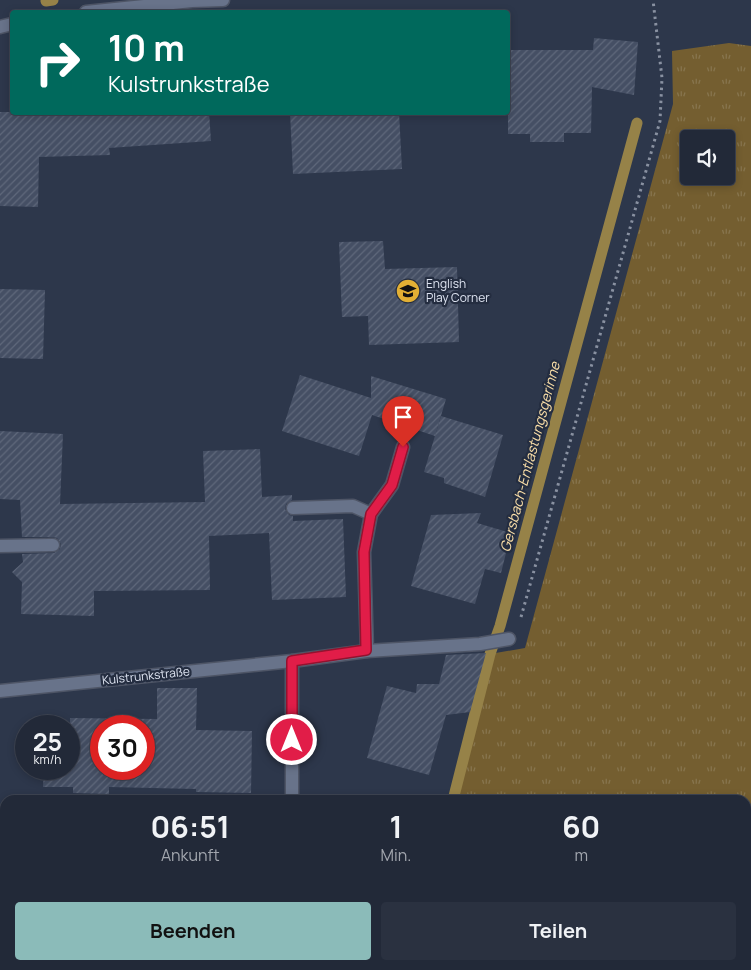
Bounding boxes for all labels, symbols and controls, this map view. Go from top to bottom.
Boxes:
text: 10 m [108,24,185,72]
icon: right [25,30,90,95]
text: Kulstrunkstraße [108,69,270,99]
map controls [680,130,735,185]
button: sound [680,130,735,185]
place label: English Play Corner [426,275,490,306]
school or university icon: English Play Corner [395,278,421,304]
water label: Gersbach-Entlastungsgerinne [495,359,564,554]
pin [382,396,424,447]
icon: arrive [389,403,417,431]
street label: Kulstrunkstraße [101,662,191,689]
position arrow [265,713,317,765]
speed limit sign: 30 [90,715,155,780]
text: 25 [33,724,62,759]
text: km/h [34,751,61,768]
text: 06:51 [151,806,230,847]
text: 1 [389,806,403,847]
text: 60 [562,806,600,847]
text: Ankunft [161,844,220,866]
text: Min. [381,844,411,866]
text: m [574,844,588,866]
button: Beenden [15,902,371,960]
button: Teilen [381,902,736,960]

